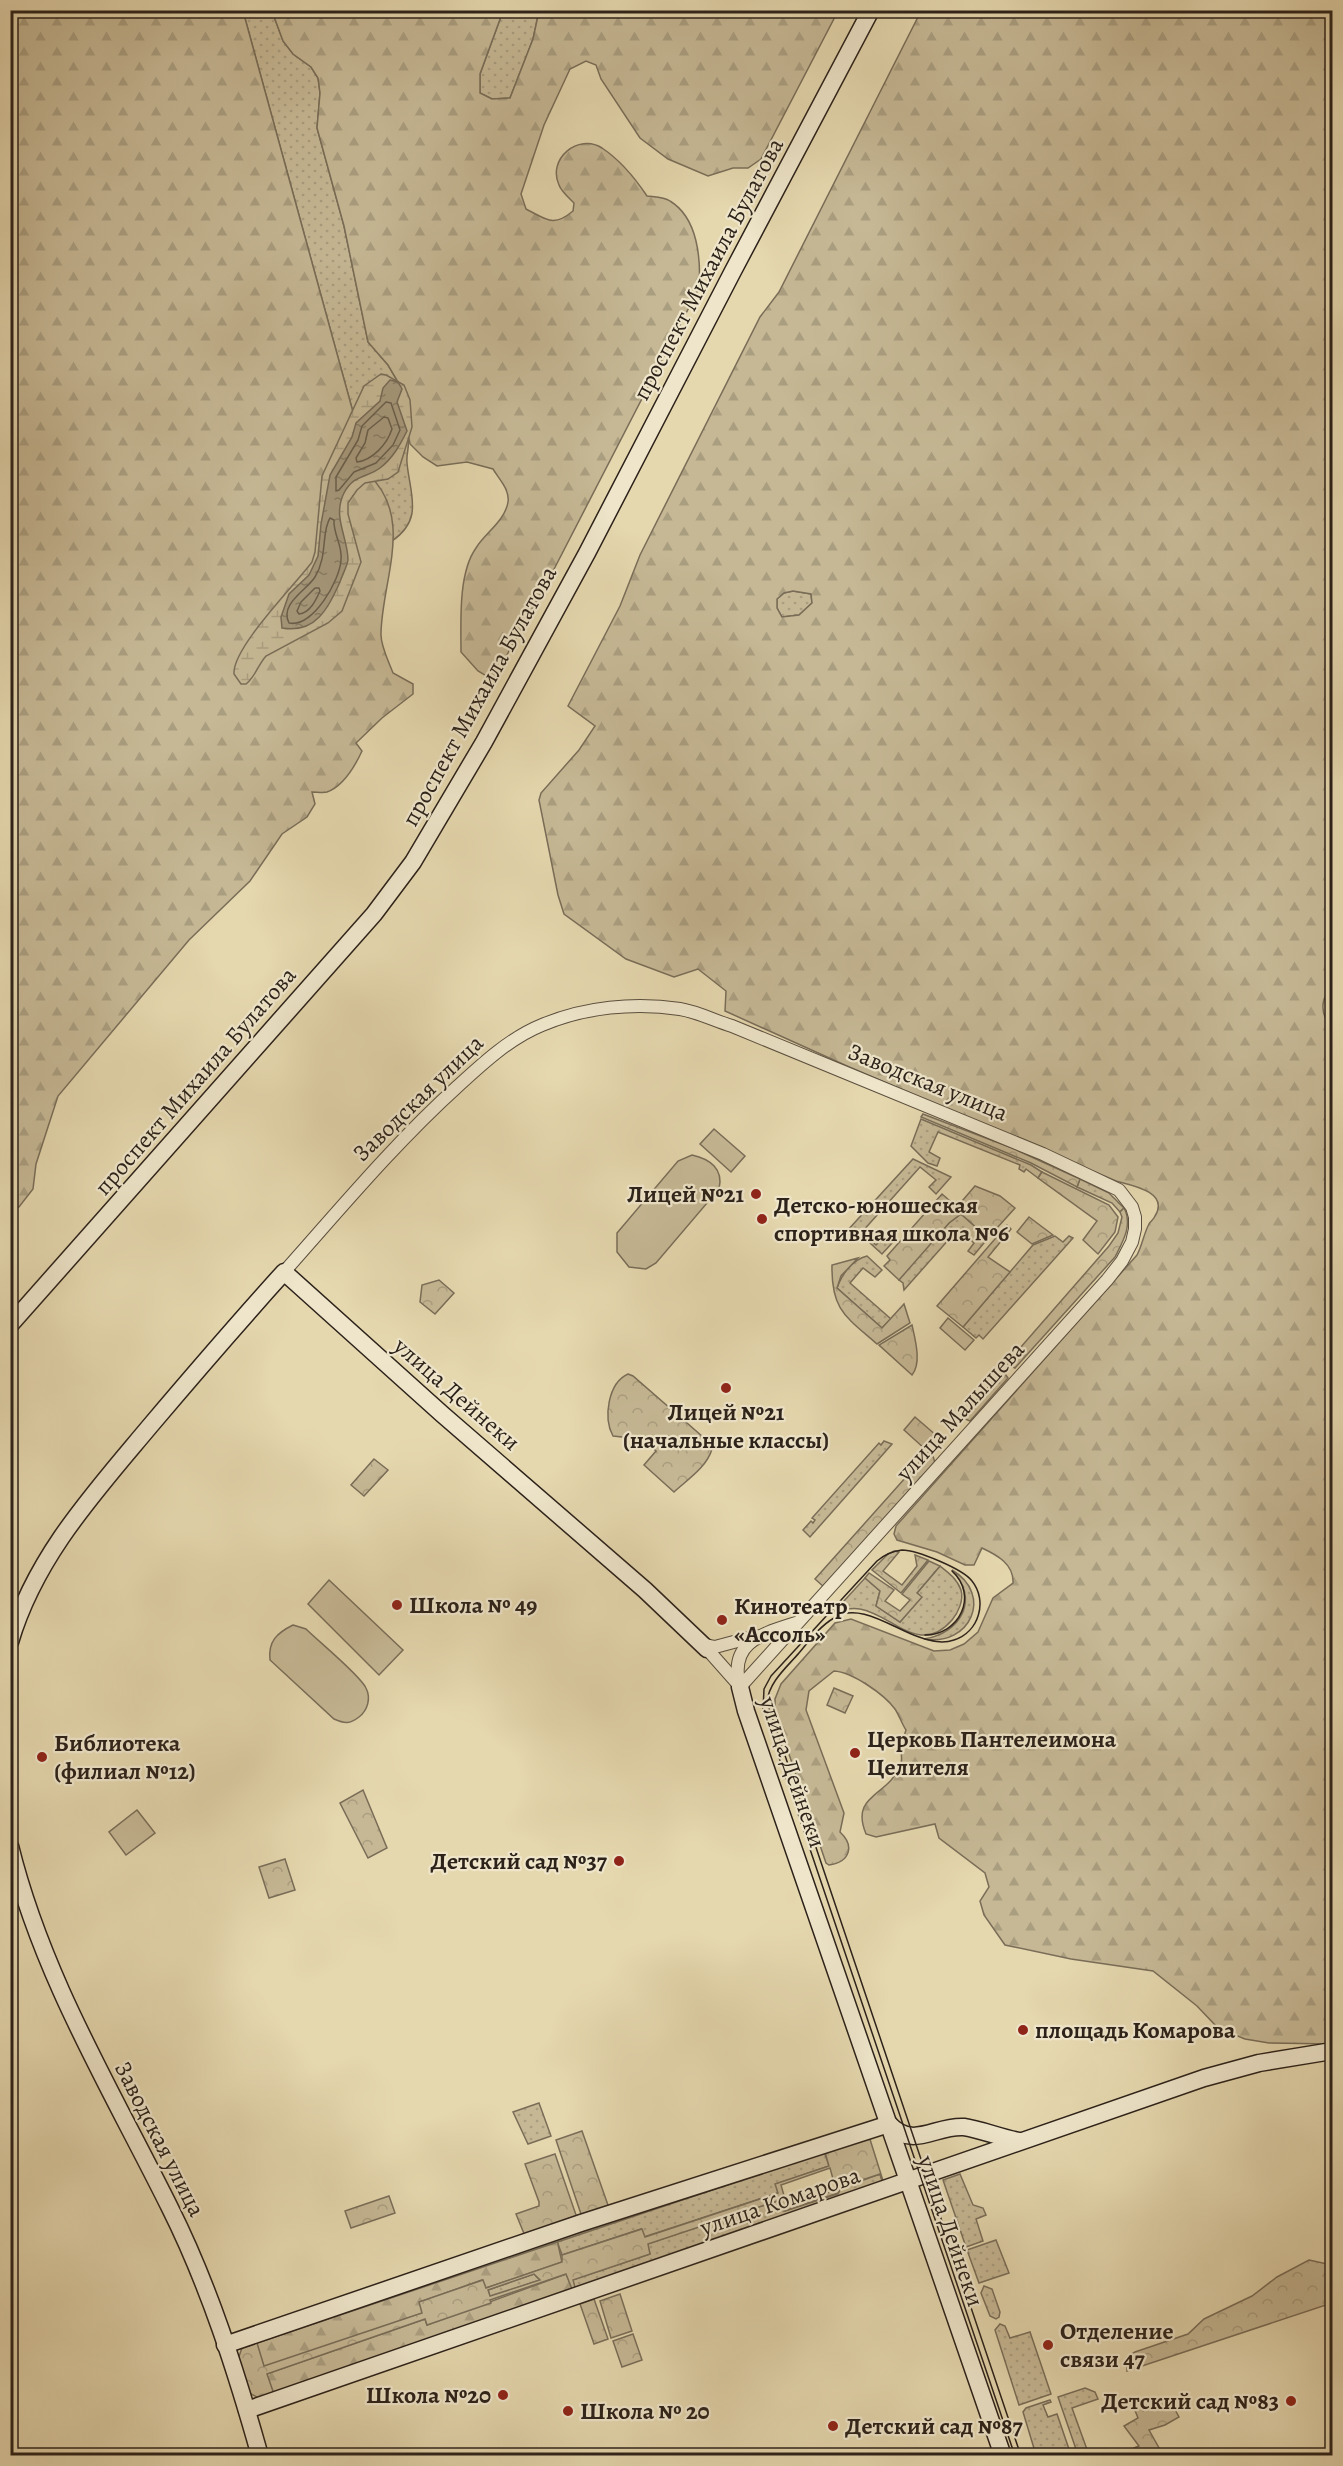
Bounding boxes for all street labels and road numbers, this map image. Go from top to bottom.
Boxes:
street label: проспект Михаила Булатова [625,132,791,406]
street label: проспект Михаила Булатова [394,560,564,832]
street label: проспект Михаила Булатова [87,960,303,1202]
street label: Заводская улица [346,1027,490,1169]
street label: Заводская улица [843,1035,1013,1129]
street label: улица Дейнеки [386,1330,527,1458]
street label: улица Малышева [888,1334,1031,1489]
street label: улица Дейнеки [752,1691,834,1852]
street label: Заводская улица [107,2056,213,2222]
street label: улица Дейнеки [910,2150,992,2311]
street label: улица Комарова [695,2159,864,2244]

